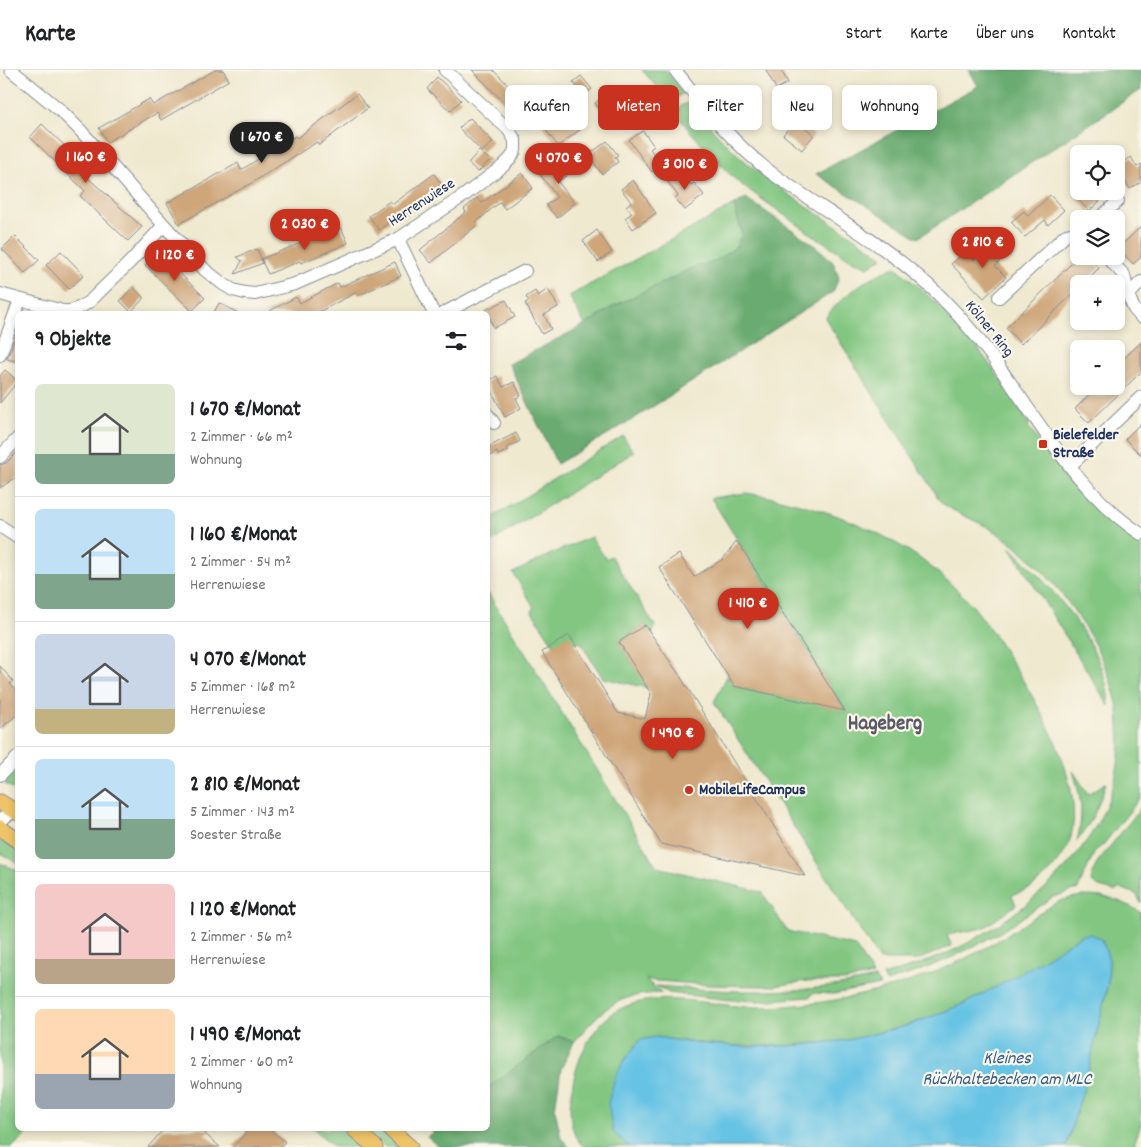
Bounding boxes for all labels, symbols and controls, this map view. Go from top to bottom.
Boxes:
text: Karte [25,18,76,52]
text: Start [846,22,882,47]
text: Karte [910,22,948,47]
text: Über uns [976,22,1034,47]
text: Kontakt [1062,22,1116,47]
chip: Kaufen [505,85,588,130]
chip: Mieten [598,85,679,130]
chip: Filter [689,85,762,130]
chip: Neu [772,85,832,130]
chip: Wohnung [842,85,937,130]
pin: 1 670 € [216,122,308,164]
text: 1 670 € [241,126,283,149]
pin: 1 160 € [40,142,132,184]
pin: 4 070 € [513,142,605,185]
map controls [1070,145,1125,395]
button: locate [1070,145,1125,200]
text: 1 160 € [66,146,106,169]
text: 4 070 € [536,147,582,170]
pin: 3 010 € [639,148,731,191]
text: 3 010 € [663,153,707,176]
street label: Herrenwiese [384,173,460,233]
pin: 2 030 € [259,208,351,251]
button: layers [1070,210,1125,265]
text: 2 030 € [281,213,329,236]
pin: 2 810 € [937,226,1029,269]
text: 2 810 € [962,231,1004,254]
pin: 1 120 € [129,240,221,282]
text: 1 120 € [156,244,194,267]
button: + [1070,275,1125,330]
street label: Kölner Ring [959,296,1019,362]
text: 9 Objekte [35,326,111,356]
icon: filters [442,327,470,355]
button: − [1070,340,1125,395]
text: 1 670 €/Monat [190,396,301,426]
icon: home [75,404,135,464]
place label: Bielefelder Straße [1053,424,1119,465]
text: 2 Zimmer · 66 m² [190,426,293,449]
marker: Bielefelder Straße [1037,438,1049,450]
text: Wohnung [190,449,242,472]
text: 1 160 €/Monat [190,521,297,551]
icon: home [75,529,135,589]
text: 2 Zimmer · 54 m² [190,551,291,574]
text: Herrenwiese [190,574,266,597]
pin: 1 410 € [702,588,794,630]
text: 1 410 € [729,592,767,615]
text: 4 070 €/Monat [190,646,306,676]
icon: home [75,654,135,714]
text: 5 Zimmer · 168 m² [190,676,295,699]
text: Herrenwiese [190,699,266,722]
district label: Hageberg [848,710,922,740]
pin: 1 490 € [627,718,719,760]
text: 1 490 € [652,722,694,745]
text: 2 810 €/Monat [190,771,300,801]
icon: home [75,779,135,839]
place label: MobileLifeCampus [699,779,806,802]
marker: MobileLifeCampus [683,784,695,796]
text: 5 Zimmer · 143 m² [190,801,295,824]
text: Soester Straße [190,824,282,847]
text: 1 120 €/Monat [190,896,296,926]
icon: home [75,904,135,964]
text: 2 Zimmer · 56 m² [190,926,292,949]
text: Herrenwiese [190,949,266,972]
text: 1 490 €/Monat [190,1021,301,1051]
icon: home [75,1029,135,1089]
water label: Kleines Rückhaltebecken am MLC [922,1047,1093,1093]
text: 2 Zimmer · 60 m² [190,1051,294,1074]
text: Wohnung [190,1074,242,1097]

